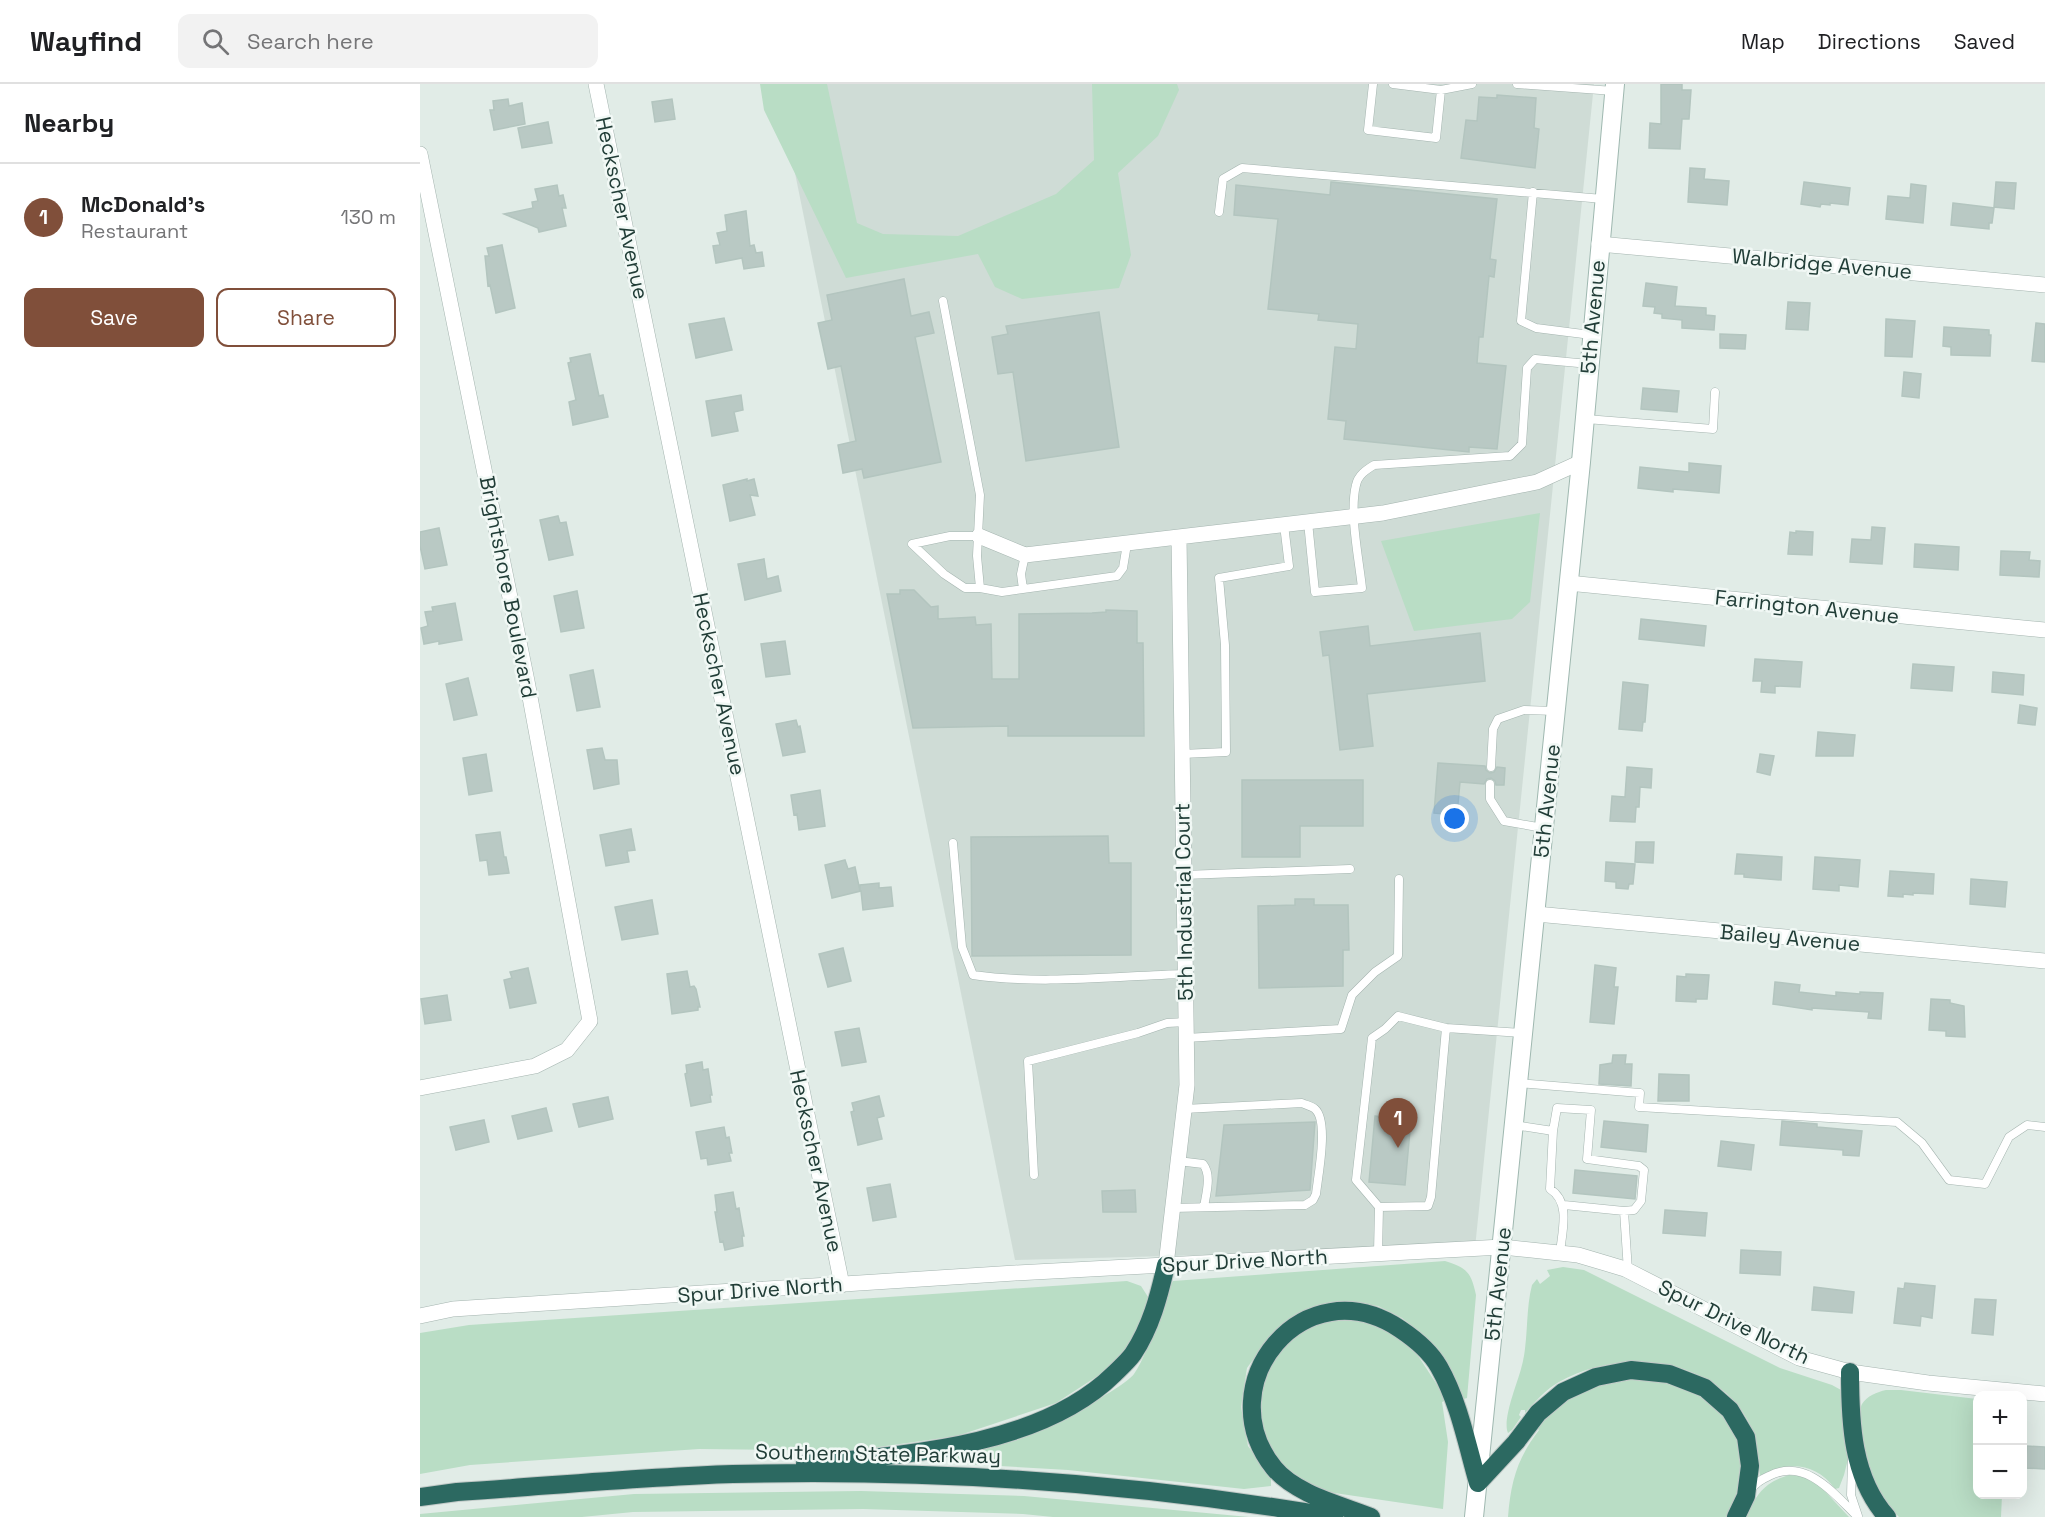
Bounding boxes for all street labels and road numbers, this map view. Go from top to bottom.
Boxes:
street label: Heckscher Avenue [590,114,655,302]
street label: Walbridge Avenue [1731,242,1913,285]
street label: 5th Avenue [1574,259,1611,375]
street label: Brightshore Boulevard [474,473,543,700]
street label: Farrington Avenue [1714,583,1900,630]
street label: Heckscher Avenue [687,590,752,778]
street label: 5th Avenue [1527,743,1566,859]
street label: 5th Industrial Court [1168,803,1199,1001]
street label: Bailey Avenue [1719,918,1861,957]
street label: Heckscher Avenue [784,1067,849,1255]
street label: 5th Avenue [1478,1226,1517,1342]
street label: Spur Drive North [1162,1243,1328,1278]
street label: Spur Drive North [676,1270,844,1309]
street label: Spur Drive North [1654,1273,1815,1370]
street label: Southern State Parkway [755,1438,1001,1469]

